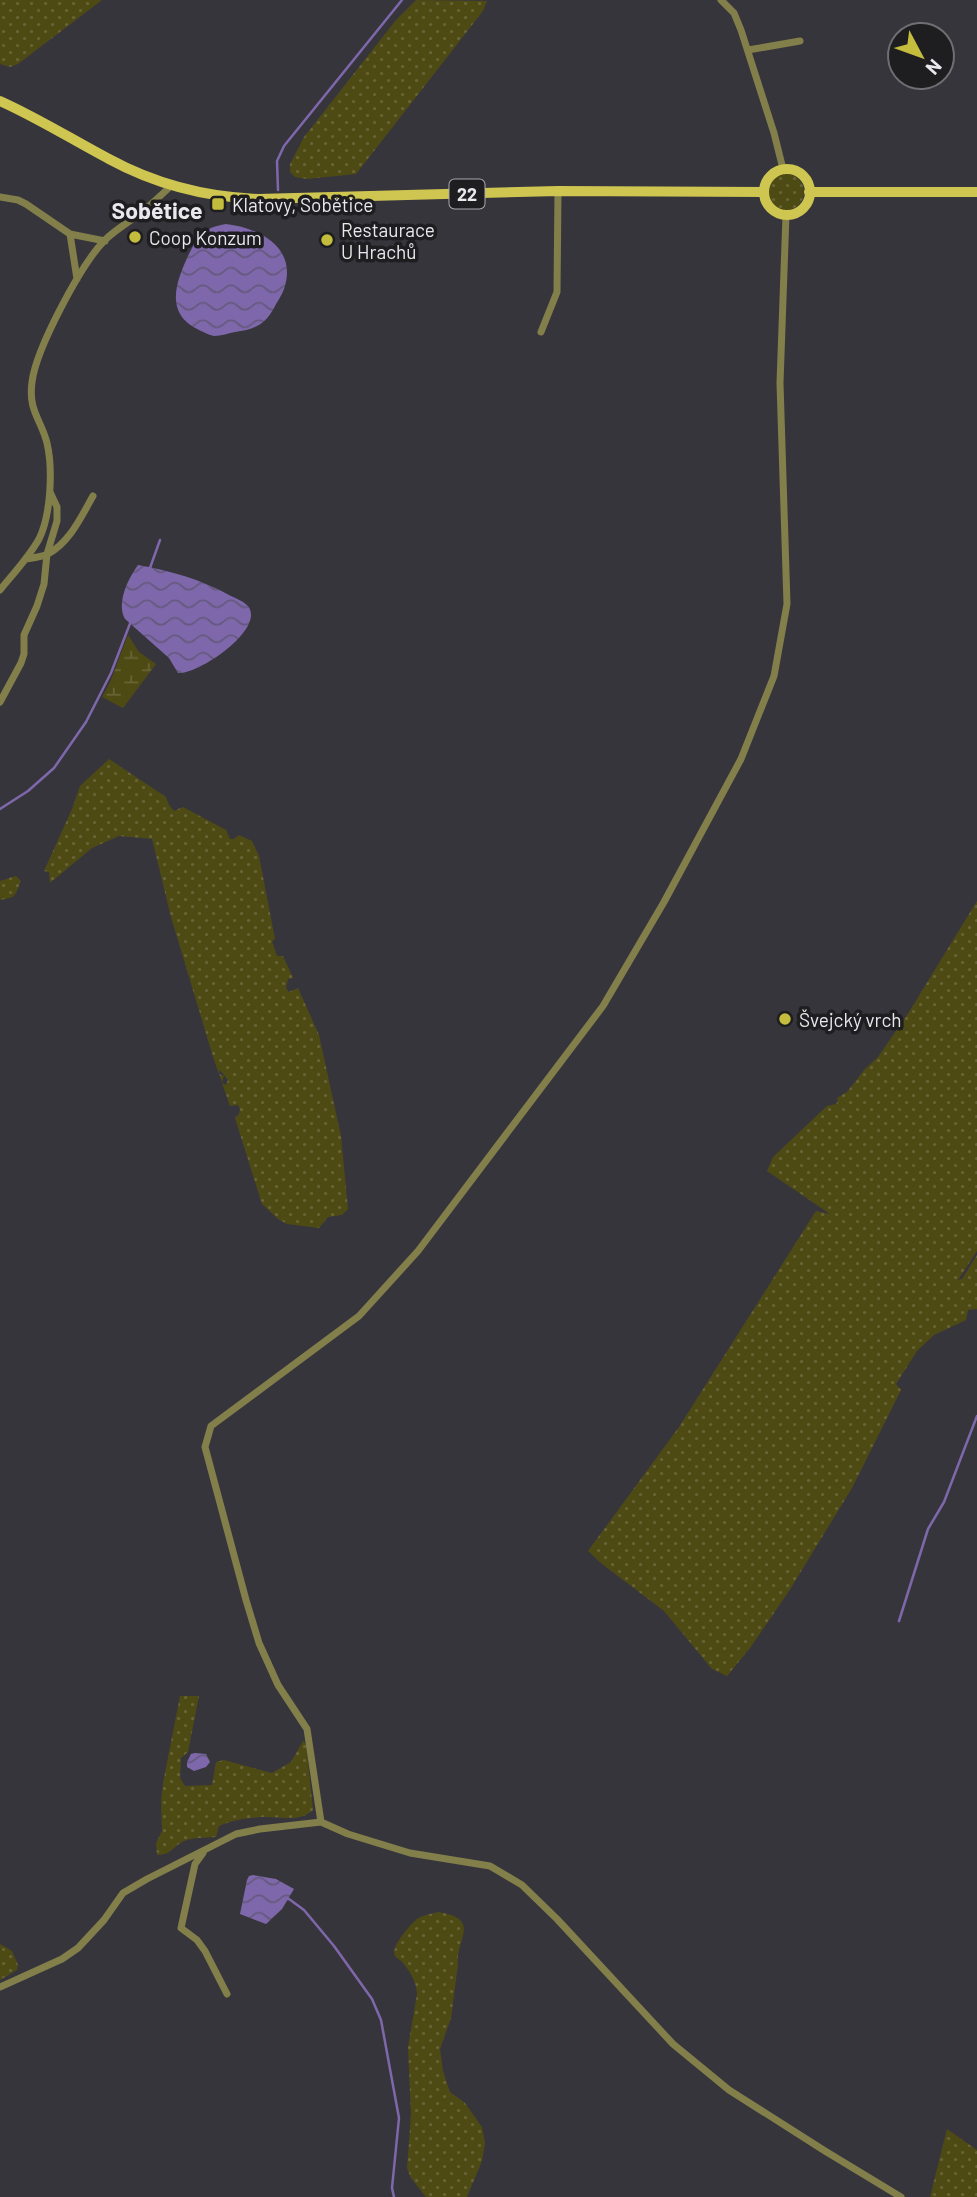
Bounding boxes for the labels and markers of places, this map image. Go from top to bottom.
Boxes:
place label: Klatovy, Sobětice [232,193,373,216]
marker: Klatovy, Sobětice [210,196,226,212]
place label: Restaurace U Hrachů [341,218,435,263]
place label: Coop Konzum [149,226,262,249]
marker: Coop Konzum [127,229,143,245]
marker: Restaurace U Hrachů [319,232,335,248]
place label: Švejcký vrch [799,1008,902,1031]
marker: Švejcký vrch [777,1011,793,1027]

